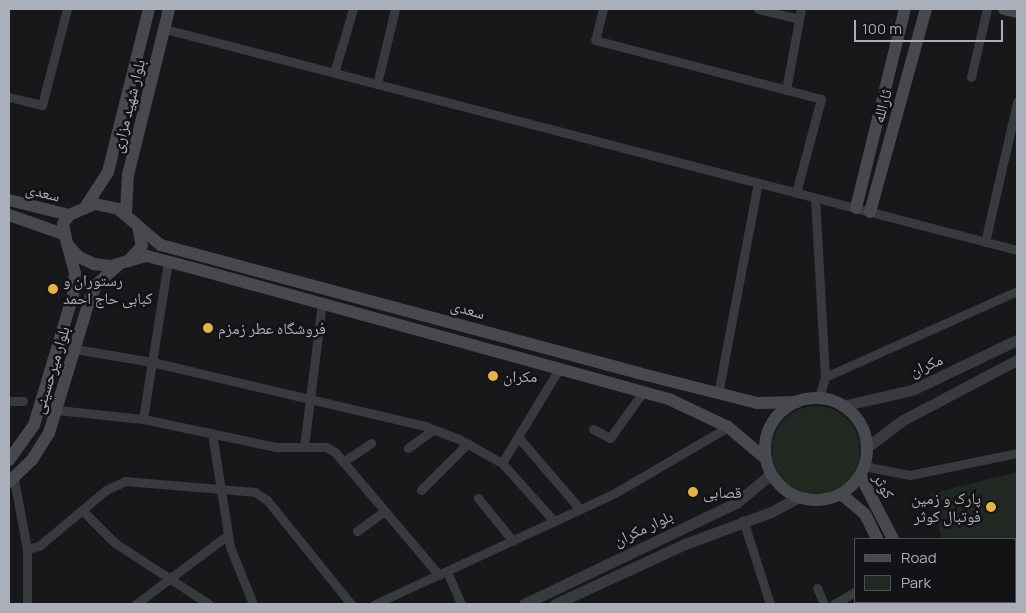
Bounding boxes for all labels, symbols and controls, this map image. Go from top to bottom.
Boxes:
scale bar [856,10,1005,42]
text: 100 m [862,18,902,39]
street label: بلوار شهید مزاری [107,57,149,155]
street label: ثارالله [868,87,896,125]
street label: سعدی [24,178,62,206]
place label: رستوران و کبابی حاج احمد [63,270,153,308]
marker: رستوران و کبابی حاج احمد [47,283,59,295]
street label: سعدی [449,295,487,323]
place label: فروشگاه عطر زمزم [218,318,326,338]
marker: فروشگاه عطر زمزم [202,322,214,334]
street label: بلوار میرحسینی [29,324,73,416]
street label: مکران [906,349,946,381]
place label: مکران [503,366,537,386]
marker: مکران [487,370,499,382]
street label: کوثر [869,470,899,502]
place label: قصابی [703,482,742,502]
marker: قصابی [687,486,699,498]
place label: پارک و زمین فوتبال کوثر [911,488,981,526]
marker: پارک و زمین فوتبال کوثر [985,501,997,513]
street label: بلوار مکران [610,506,676,550]
legend [854,538,1016,603]
text: Road [901,547,937,568]
text: Park [901,572,931,593]

